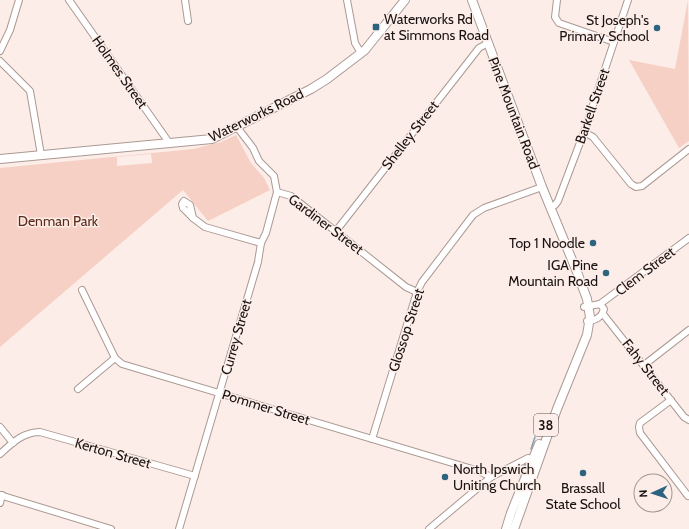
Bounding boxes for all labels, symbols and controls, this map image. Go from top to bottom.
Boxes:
place label: Waterworks Rd at Simmons Road [384,10,489,44]
place label: St Joseph's Primary School [559,11,650,45]
marker: Waterworks Rd at Simmons Road [371,22,381,32]
marker: St Joseph's Primary School [652,23,662,33]
street label: Holmes Street [88,32,152,112]
street label: Pine Mountain Road [484,54,544,172]
street label: Barkell Street [571,66,613,146]
street label: Waterworks Road [206,84,306,146]
street label: Shelley Street [377,97,443,173]
street label: Gardiner Street [285,190,367,258]
park label: Denman Park [18,212,99,230]
place label: Top 1 Noodle [509,234,585,252]
marker: Top 1 Noodle [588,238,598,248]
street label: Clem Street [611,242,679,299]
place label: IGA Pine Mountain Road [508,256,598,290]
marker: IGA Pine Mountain Road [601,268,611,278]
street label: Glossop Street [384,286,428,374]
street label: Currey Street [217,297,255,377]
street label: Fahy Street [618,335,674,399]
street label: Pommer Street [220,385,312,429]
road number: 38 [534,414,558,436]
street label: Kerton Street [73,434,153,473]
place label: North Ipswich Uniting Church [453,460,541,494]
marker: Brassall State School [578,468,588,478]
marker: North Ipswich Uniting Church [440,472,450,482]
north arrow [633,473,673,513]
place label: Brassall State School [545,479,621,513]
text: N [636,489,650,498]

